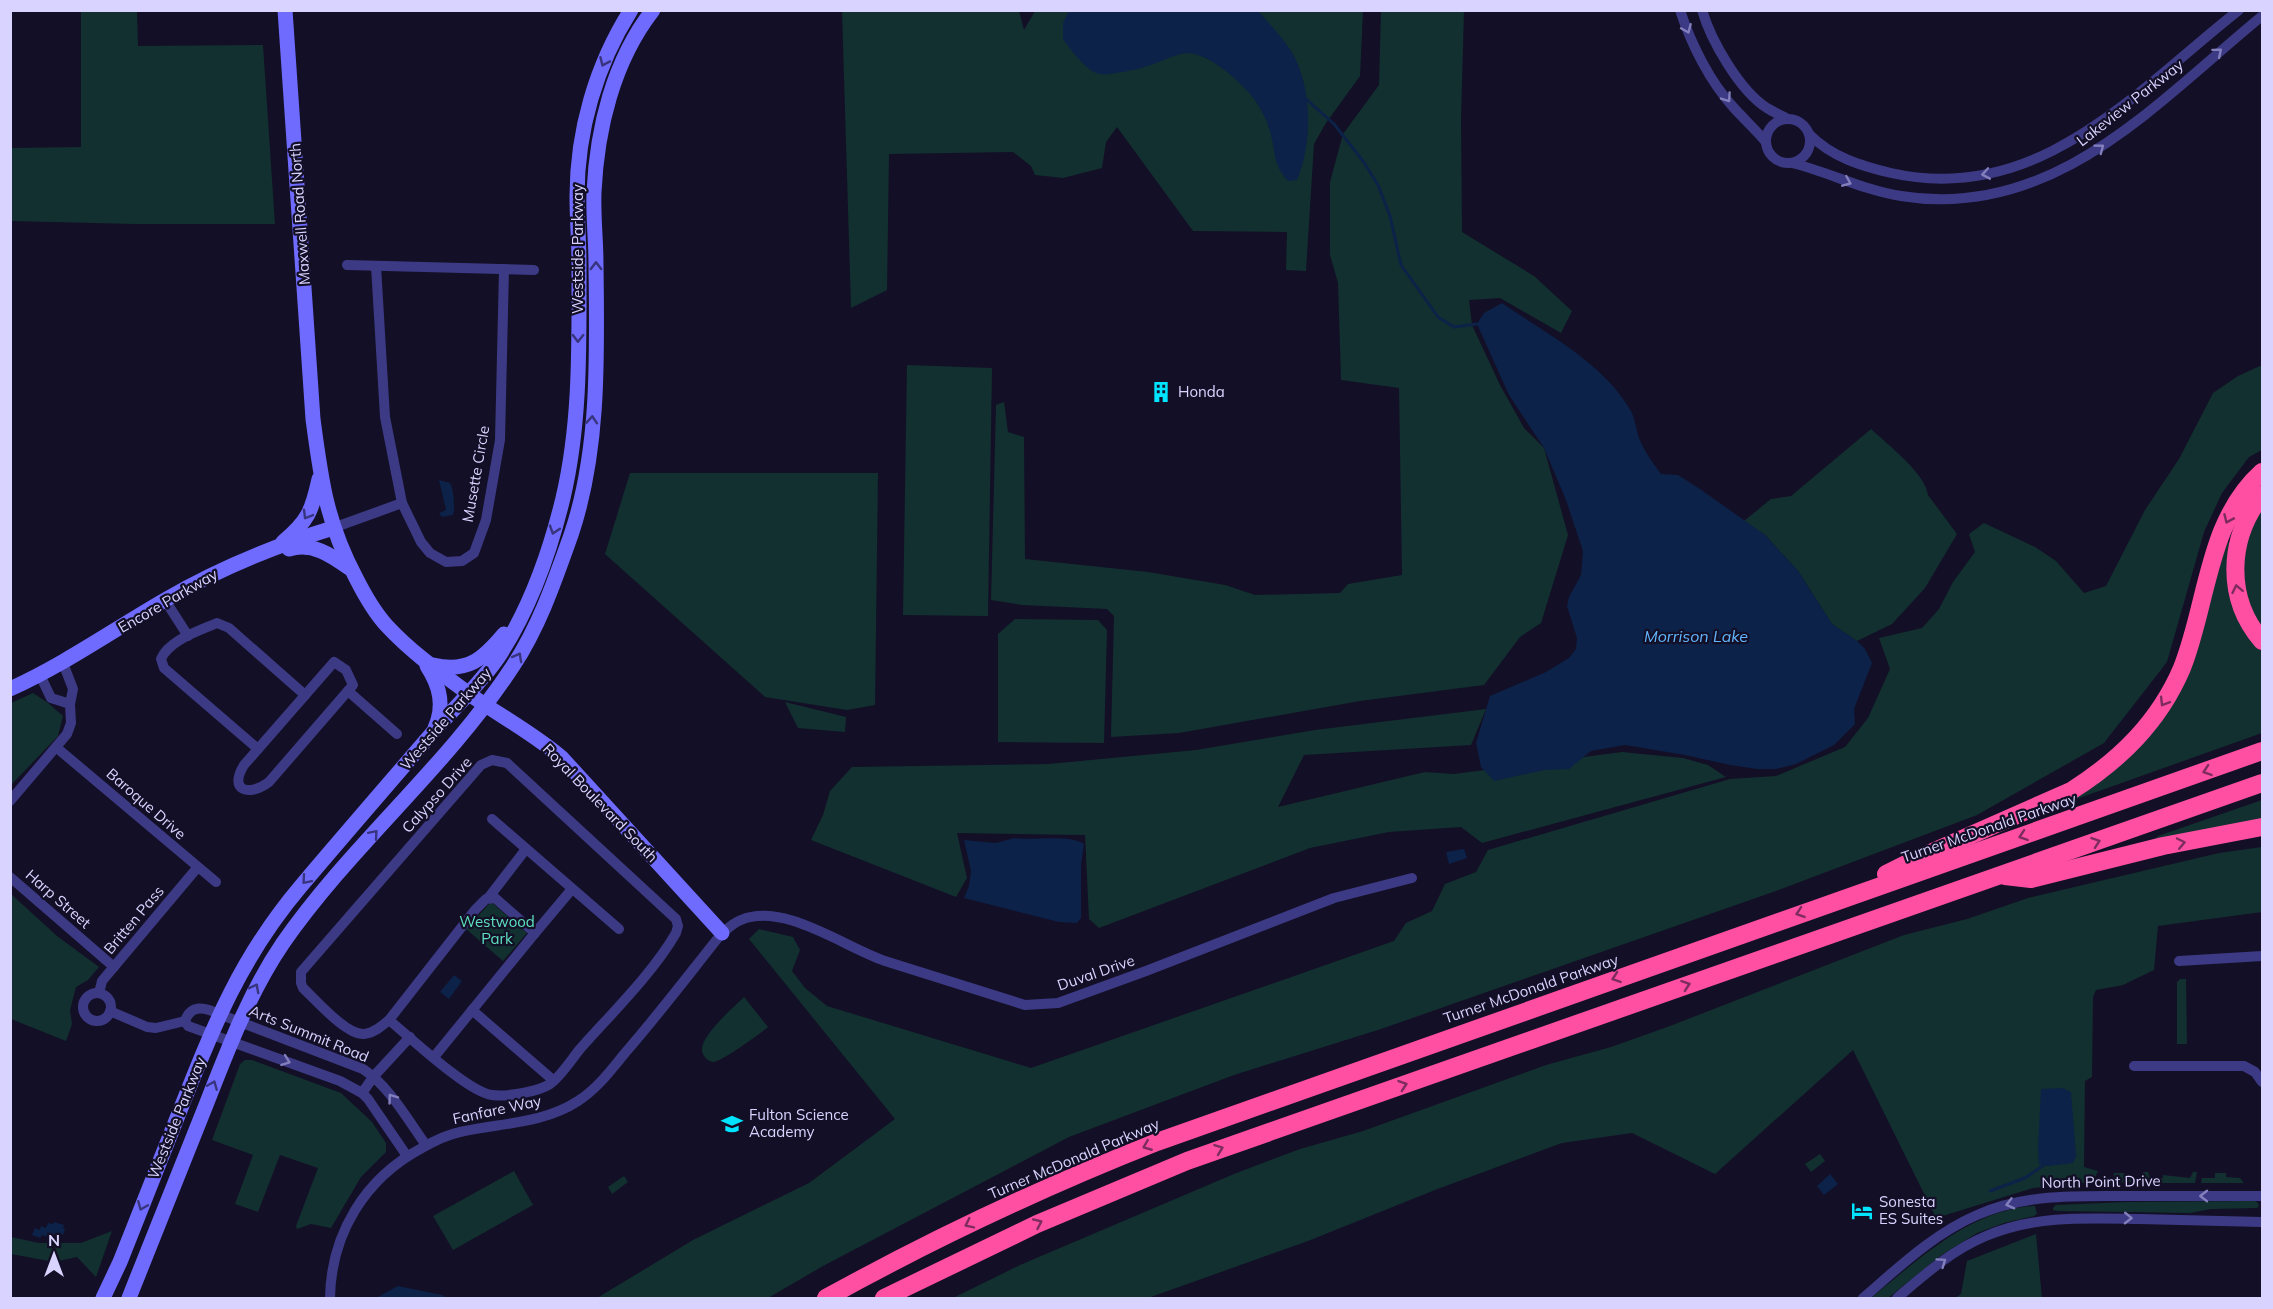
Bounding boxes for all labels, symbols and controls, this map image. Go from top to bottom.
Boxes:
one-way arrow [1680,23,1692,34]
one-way arrow [2211,49,2222,60]
street label: Lakeview Parkway [2072,55,2187,150]
one-way arrow [599,56,611,67]
one-way arrow [1720,91,1731,102]
street label: Maxwell Road North [285,142,314,286]
one-way arrow [2094,144,2105,155]
one-way arrow [1982,167,1992,180]
one-way arrow [1841,175,1852,187]
street label: Westside Parkway [568,184,587,314]
one-way arrow [590,261,602,270]
one-way arrow [572,333,585,342]
building icon: Honda [1149,380,1173,404]
place label: Honda [1178,382,1225,401]
one-way arrow [585,416,598,425]
street label: Musette Circle [458,424,493,524]
one-way arrow [303,509,314,519]
one-way arrow [2223,512,2235,523]
one-way arrow [549,524,561,535]
street label: Encore Parkway [115,564,221,637]
one-way arrow [2231,585,2244,595]
water label: Morrison Lake [1644,626,1748,646]
one-way arrow [511,653,522,663]
street label: Westside Parkway [396,663,495,774]
one-way arrow [2160,696,2171,706]
street label: Royal Boulevard South [539,739,662,866]
street label: Calypso Drive [398,753,476,837]
one-way arrow [2202,763,2213,776]
street label: Baroque Drive [103,764,190,843]
street label: Turner McDonald Parkway [1899,789,2079,866]
one-way arrow [2019,828,2029,841]
one-way arrow [367,830,378,841]
one-way arrow [2090,837,2100,850]
one-way arrow [2175,837,2185,850]
street label: Harp Street [22,865,95,932]
one-way arrow [302,873,313,884]
street label: Britten Pass [99,882,168,958]
one-way arrow [1795,906,1805,919]
park label: Westwood Park [459,912,535,948]
street label: Duval Drive [1055,950,1137,995]
street label: Turner McDonald Parkway [1441,950,1621,1027]
one-way arrow [1611,971,1622,984]
one-way arrow [1680,980,1691,993]
one-way arrow [248,984,260,995]
street label: Arts Summit Road [247,1001,372,1066]
street label: Westside Parkway [143,1054,210,1182]
one-way arrow [280,1054,291,1067]
one-way arrow [1397,1079,1408,1092]
one-way arrow [206,1081,218,1092]
street label: Fanfare Way [451,1091,543,1128]
one-way arrow [388,1093,399,1104]
place label: Fulton Science Academy [749,1105,849,1141]
school or university icon: Fulton Science Academy [720,1112,744,1136]
street label: Turner McDonald Parkway [985,1114,1162,1203]
one-way arrow [1142,1139,1153,1151]
one-way arrow [1213,1144,1224,1157]
street label: North Point Drive [2041,1171,2161,1192]
one-way arrow [2200,1190,2209,1202]
place label: Sonesta ES Suites [1879,1192,1943,1228]
one-way arrow [2005,1197,2016,1209]
hotel icon: Sonesta ES Suites [1850,1199,1874,1223]
one-way arrow [137,1200,149,1211]
one-way arrow [2123,1212,2132,1225]
one-way arrow [964,1217,975,1229]
one-way arrow [1032,1218,1043,1230]
north arrow [24,1225,84,1285]
text: N [48,1230,60,1250]
one-way arrow [1936,1258,1947,1269]

